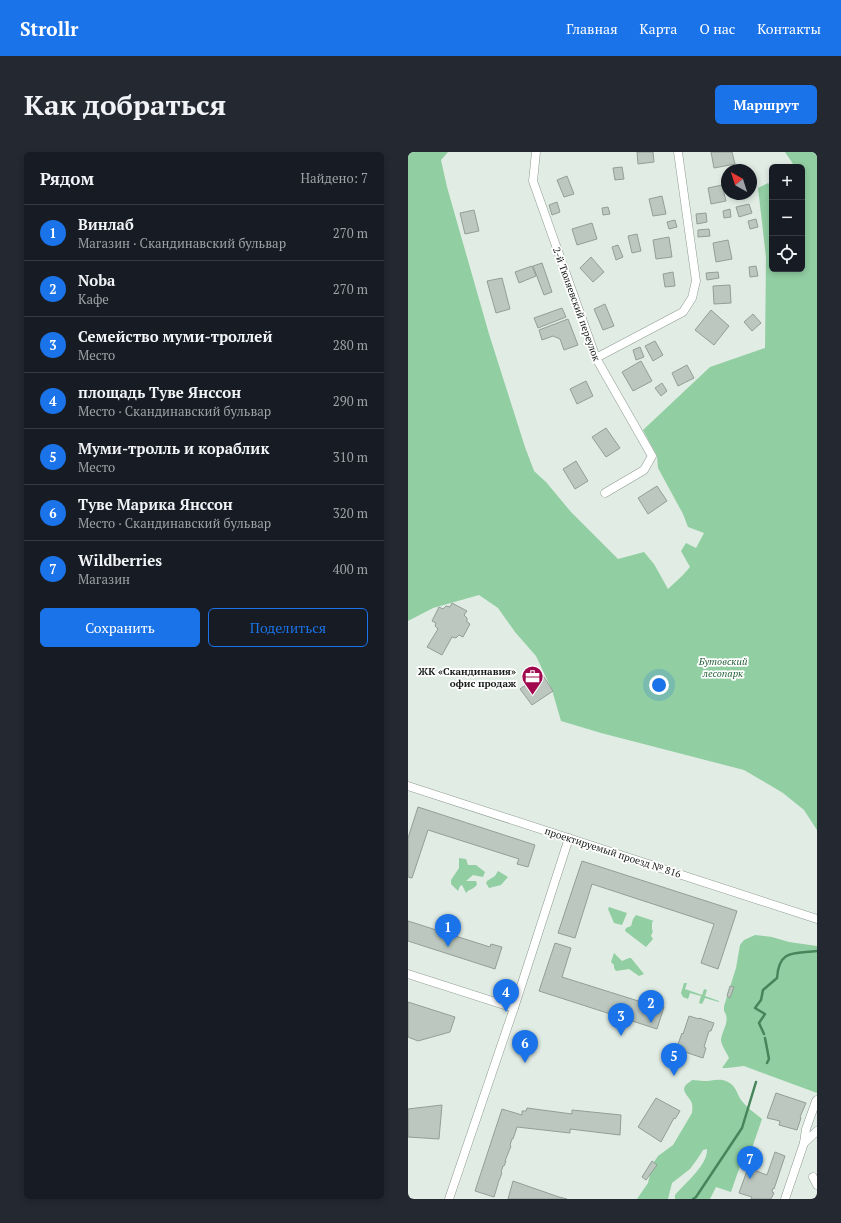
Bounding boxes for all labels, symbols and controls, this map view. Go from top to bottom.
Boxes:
text: Strollr [20,16,78,41]
text: Главная [566,19,618,38]
text: Карта [640,19,677,38]
text: О нас [699,19,735,38]
text: Контакты [757,19,821,38]
button: Маршрут [715,85,817,124]
text: Как добраться [24,86,226,123]
north arrow [721,164,757,200]
map controls [769,164,805,272]
button: + [769,164,805,200]
text: Рядом [40,167,94,190]
text: Найдено: 7 [301,169,368,187]
button: − [769,200,805,236]
text: Винлаб [78,214,134,234]
text: 1 [49,224,57,242]
text: 270 m [333,224,368,242]
text: Магазин · Скандинавский бульвар [78,234,286,252]
button: locate [769,236,805,272]
street label: 2-й Тюляевский переулок [550,245,603,363]
text: Noba [78,270,115,290]
text: 2 [49,280,57,298]
text: 270 m [333,280,368,298]
text: Кафе [78,290,109,308]
text: Семейство муми-троллей [78,326,272,346]
text: 3 [49,336,57,354]
text: 280 m [333,336,368,354]
text: Место [78,346,115,364]
text: площадь Туве Янссон [78,382,241,402]
text: 4 [49,392,57,410]
text: 290 m [333,392,368,410]
text: Место · Скандинавский бульвар [78,402,271,420]
text: Муми-тролль и кораблик [78,438,269,458]
text: 5 [49,448,57,466]
text: 310 m [333,448,368,466]
text: Место [78,458,115,476]
text: Туве Марика Янссон [78,494,233,514]
text: 6 [49,504,57,522]
text: 320 m [333,504,368,522]
text: Место · Скандинавский бульвар [78,514,271,532]
text: Wildberries [78,550,162,570]
text: 7 [49,560,57,578]
text: 400 m [333,560,368,578]
text: Магазин [78,570,130,588]
button: Сохранить [40,608,200,647]
button: Поделиться [208,608,368,647]
park label: Бутовский лесопарк [698,655,748,680]
office icon: ЖК «Скандинавия» офис продаж [519,664,545,697]
place label: ЖК «Скандинавия» офис продаж [418,665,517,690]
your location [649,675,669,695]
street label: проектируемый проезд № 816 [543,824,683,881]
pin: 1 [435,914,461,947]
pin: 4 [493,979,519,1012]
pin: 2 [638,990,664,1023]
pin: 3 [608,1003,634,1036]
pin: 6 [512,1030,538,1063]
pin: 5 [661,1043,687,1076]
pin: 7 [737,1146,763,1179]

